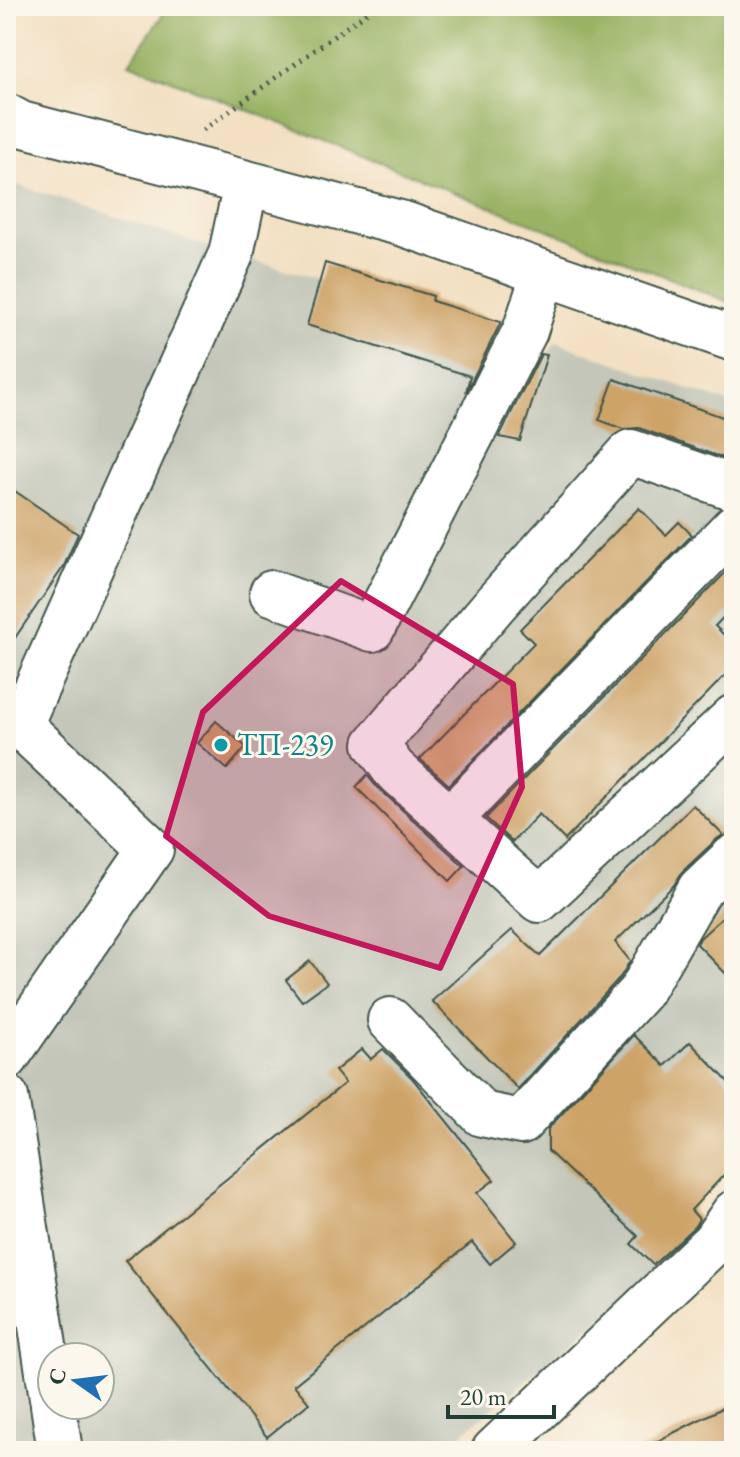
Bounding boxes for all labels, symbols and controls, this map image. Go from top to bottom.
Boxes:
place label: ТП-239 [237,725,333,764]
marker: ТП-239 [212,736,230,754]
north arrow [36,1341,116,1421]
text: С [41,1365,73,1387]
scale bar [448,1369,554,1419]
text: 20 m [460,1381,507,1412]

